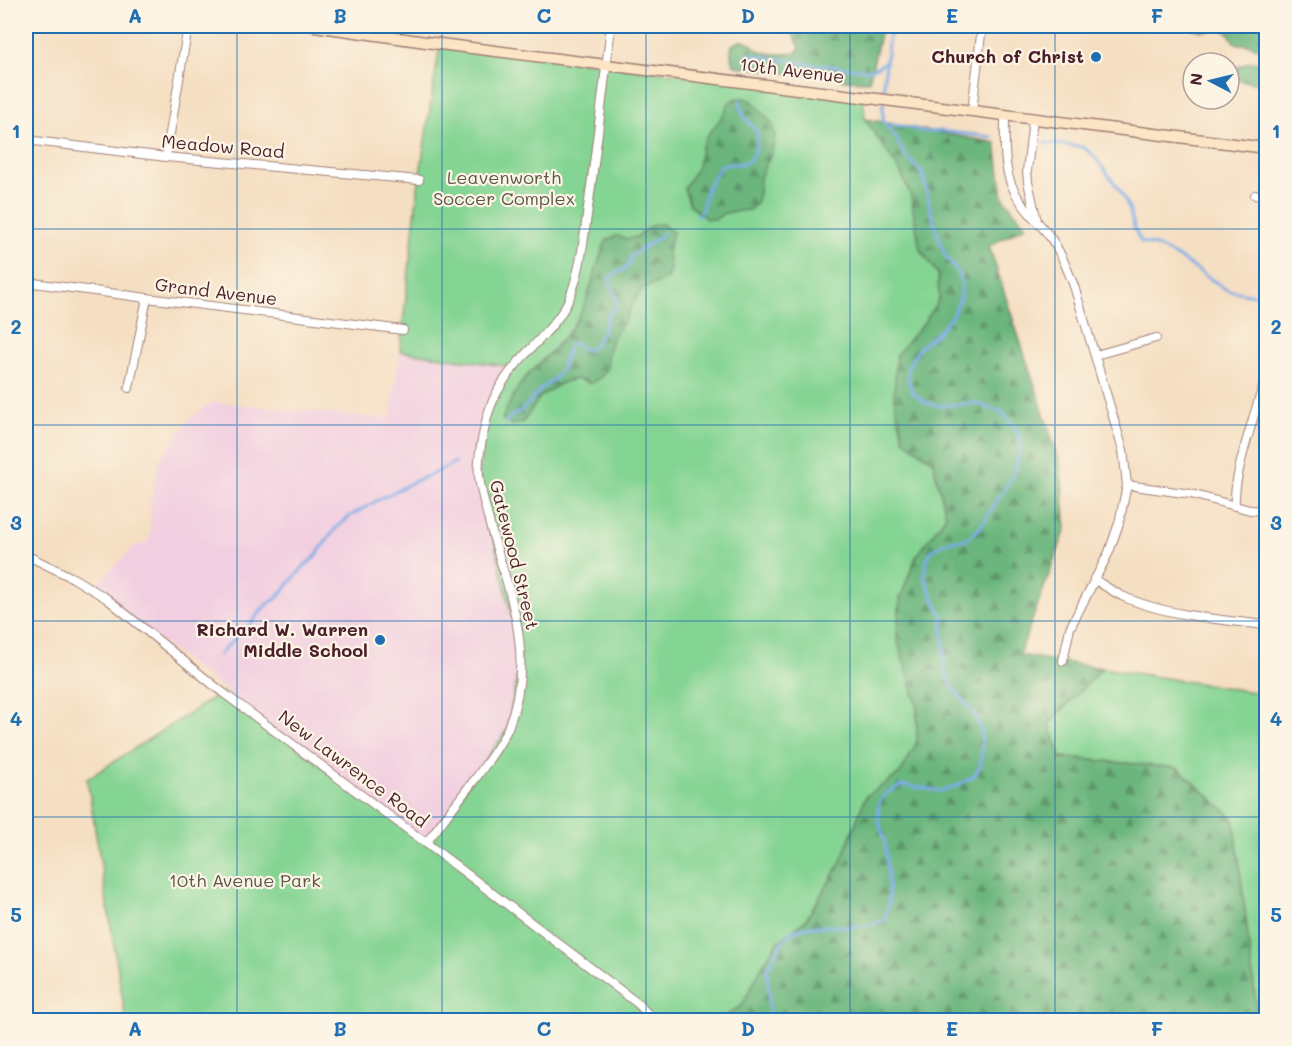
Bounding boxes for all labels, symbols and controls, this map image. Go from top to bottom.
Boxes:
text: A [128,2,142,28]
text: B [333,2,347,28]
text: C [537,2,552,28]
text: D [741,2,755,28]
text: E [946,2,958,28]
text: F [1151,2,1164,28]
place label: Church of Christ [931,44,1084,68]
marker: Church of Christ [1089,50,1103,64]
north arrow [1181,51,1241,111]
street label: 10th Avenue [738,52,846,88]
text: N [1184,72,1207,86]
text: 1 [12,117,20,143]
text: 1 [1272,117,1280,143]
street label: Meadow Road [161,129,286,163]
park label: Leavenworth Soccer Complex [433,165,575,210]
street label: Grand Avenue [154,272,279,310]
text: 2 [10,313,22,339]
text: 2 [1270,313,1282,339]
street label: Gatewood Street [485,477,545,632]
text: 3 [10,509,22,535]
text: 3 [1270,509,1282,535]
place label: Richard W. Warren Middle School [196,617,368,662]
marker: Richard W. Warren Middle School [373,633,387,647]
street label: New Lawrence Road [274,704,433,832]
text: 4 [10,705,23,731]
text: 4 [1270,705,1283,731]
park label: 10th Avenue Park [169,868,321,892]
text: 5 [10,901,22,927]
text: 5 [1270,901,1282,927]
text: A [128,1015,142,1041]
text: B [333,1015,347,1041]
text: C [537,1015,552,1041]
text: D [741,1015,755,1041]
text: E [946,1015,958,1041]
text: F [1151,1015,1164,1041]

